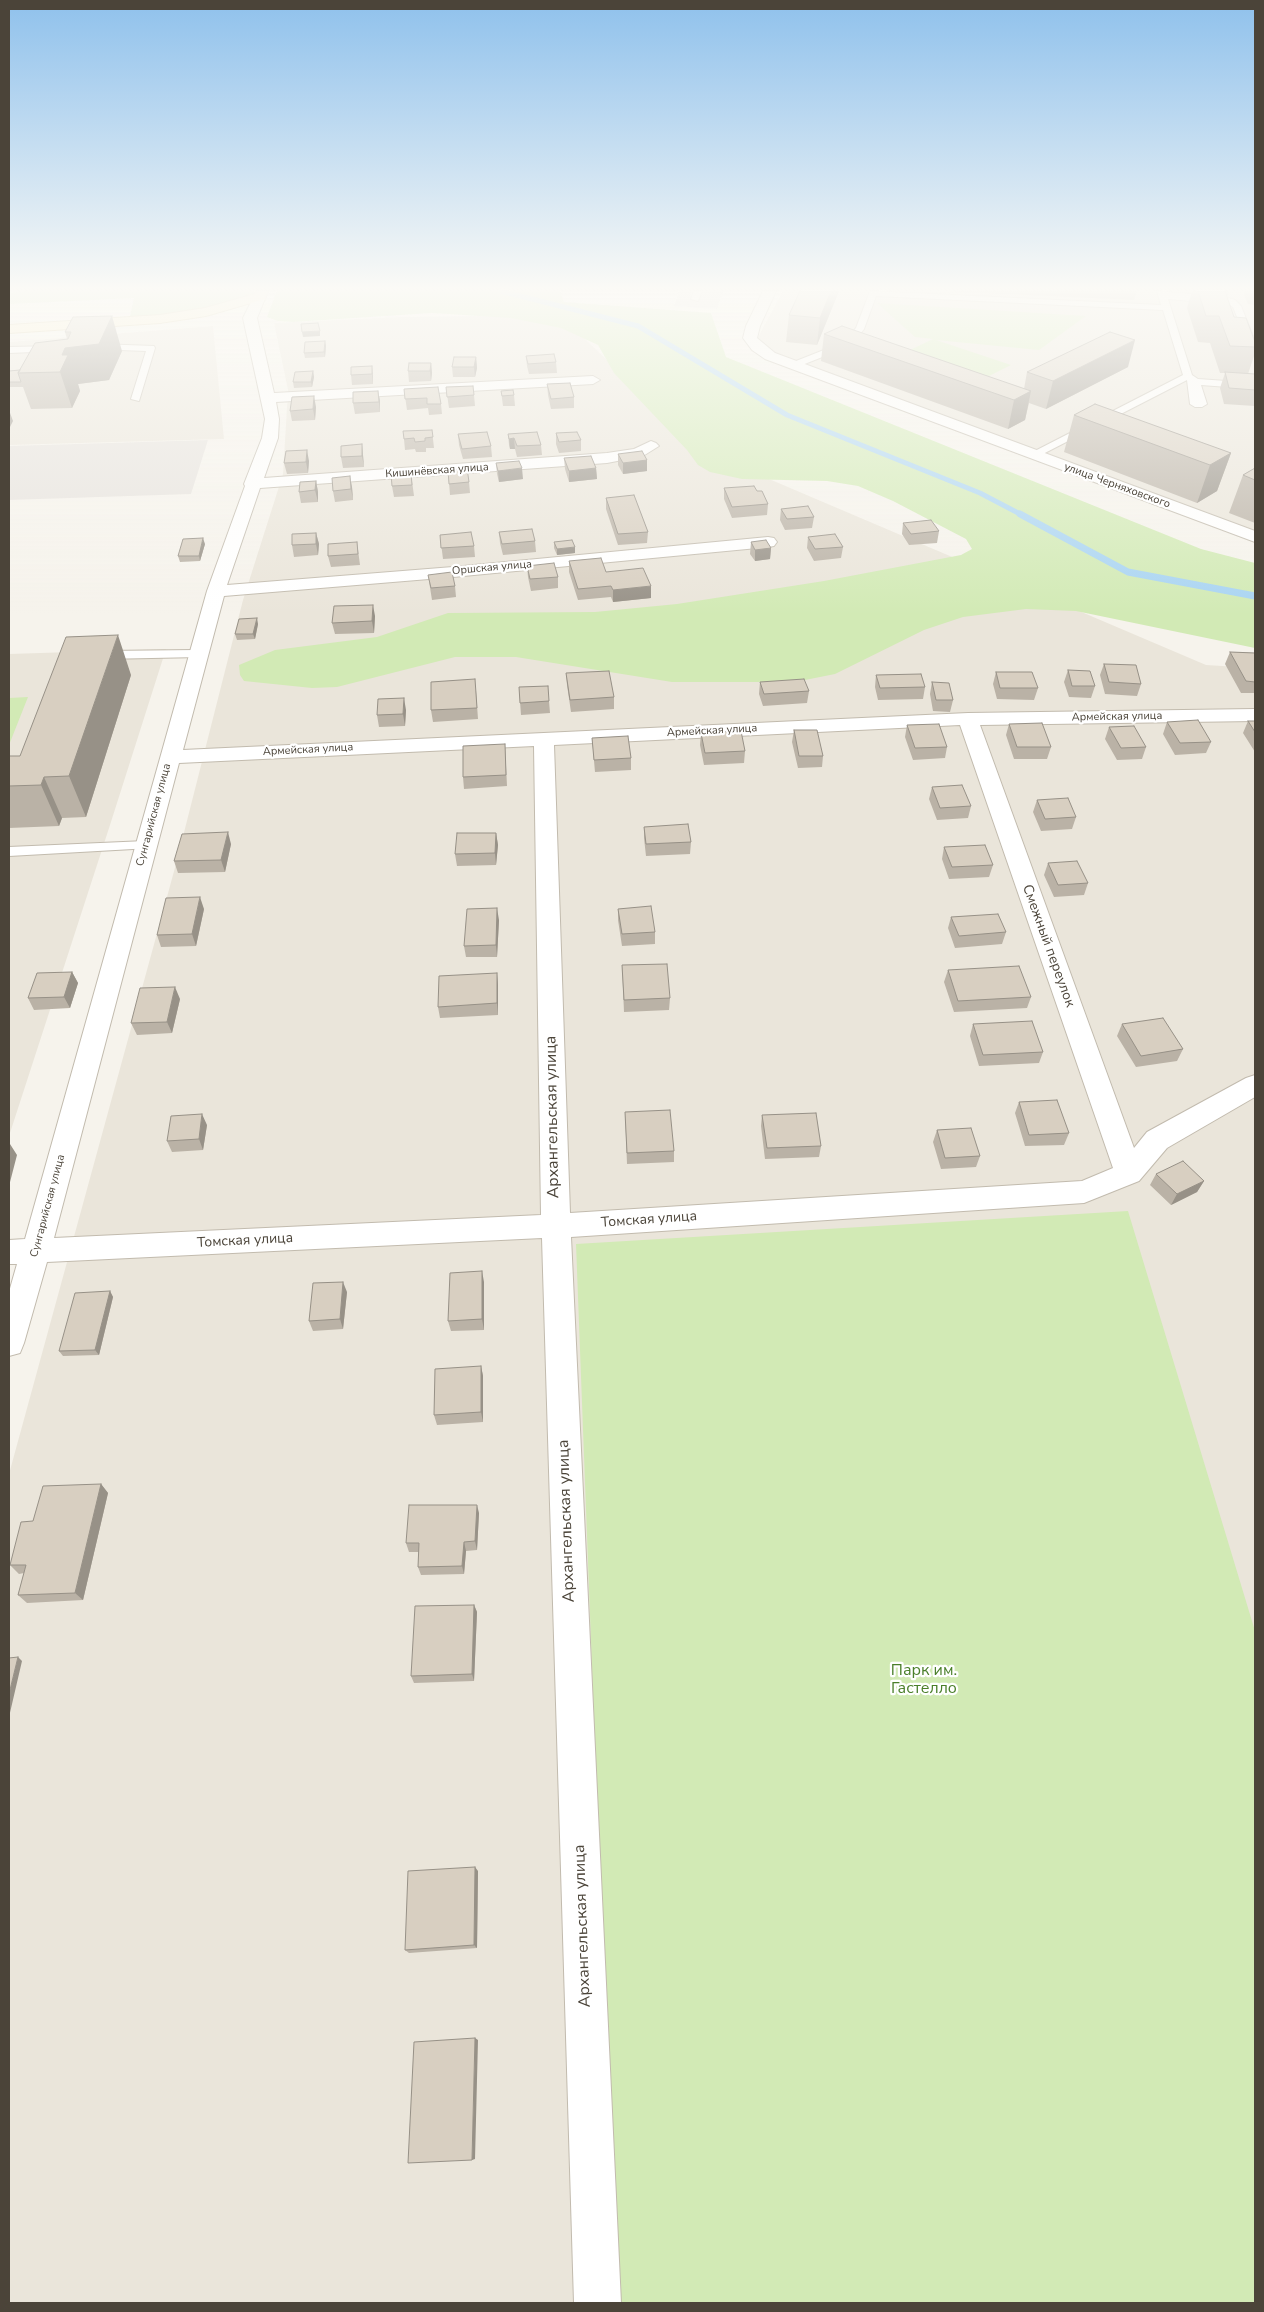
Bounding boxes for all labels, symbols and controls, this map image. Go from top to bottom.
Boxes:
street label: Кишинёвская улица [385,461,489,481]
street label: улица Черняховского [1062,461,1172,511]
street label: Оршская улица [452,558,532,578]
street label: Армейская улица [1072,710,1162,724]
street label: Армейская улица [666,722,758,740]
street label: Армейская улица [262,741,354,759]
street label: Сунгарийская улица [134,762,174,868]
street label: Смежный переулок [1018,882,1078,1010]
street label: Архангельская улица [542,1035,564,1199]
street label: Сунгарийская улица [28,1153,68,1259]
street label: Томская улица [600,1208,698,1232]
street label: Томская улица [197,1230,293,1252]
street label: Архангельская улица [555,1439,579,1603]
park label: Парк им. Гастелло [891,1661,957,1699]
street label: Архангельская улица [571,1844,595,2008]

